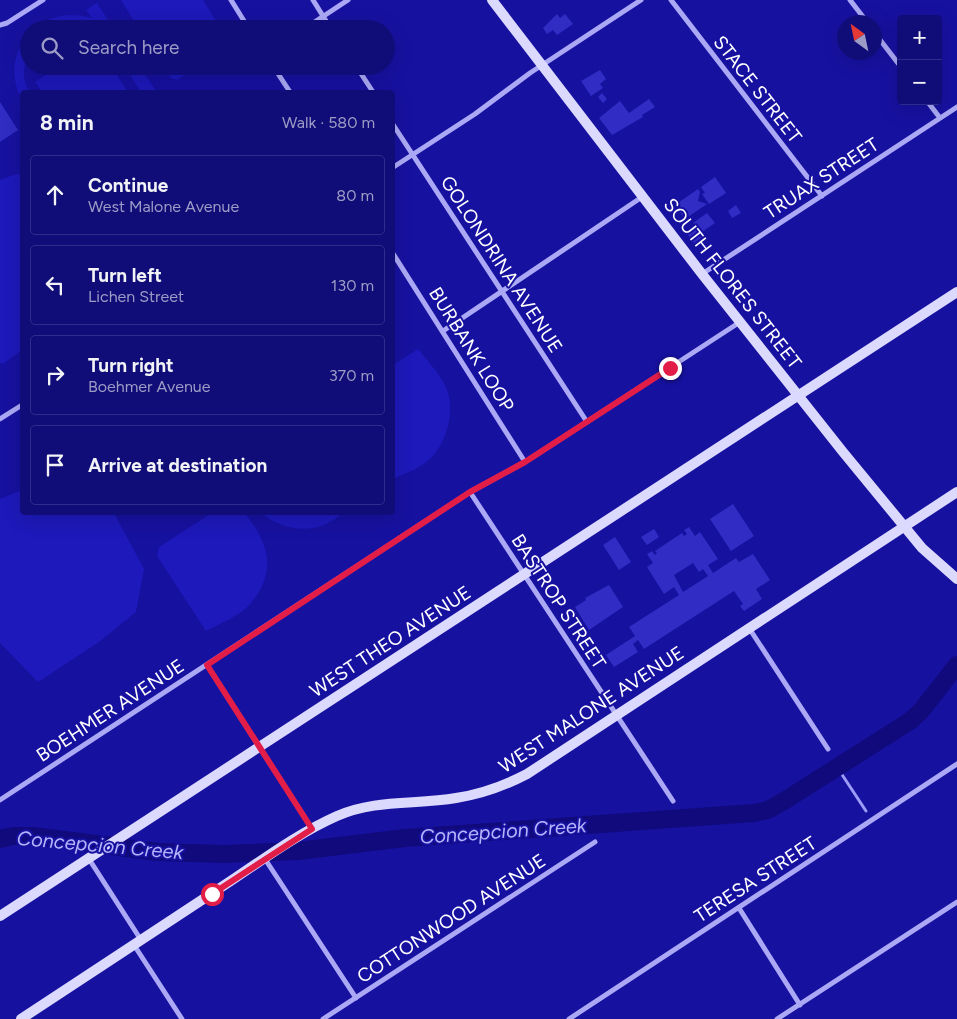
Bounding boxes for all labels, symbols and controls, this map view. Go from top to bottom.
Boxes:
north arrow [837,15,882,60]
map controls [897,15,942,105]
button: + [897,15,942,60]
search box [20,20,395,75]
street label: STACE STREET [709,31,807,148]
icon: search [38,34,66,62]
text: Search here [78,36,180,59]
button: − [897,60,942,105]
text: 8 min [40,110,94,135]
text: Walk · 580 m [282,113,375,132]
street label: TRUAX STREET [760,133,883,224]
street label: GOLONDRINA AVENUE [436,171,567,357]
text: Continue [88,174,168,197]
icon: ahead [41,181,69,209]
text: 80 m [336,186,374,205]
street label: SOUTH FLORES STREET [659,193,807,374]
text: West Malone Avenue [88,197,239,216]
text: Turn left [88,264,162,287]
icon: left [41,271,69,299]
text: 130 m [331,276,374,295]
street label: BURBANK LOOP [424,283,519,416]
text: Lichen Street [88,287,184,306]
text: Turn right [88,354,174,377]
route end [659,357,682,380]
icon: right [41,361,69,389]
text: 370 m [329,366,374,385]
text: Boehmer Avenue [88,377,211,396]
icon: arrive [41,451,69,479]
text: Arrive at destination [88,454,267,477]
street label: BASTROP STREET [506,530,611,673]
street label: WEST THEO AVENUE [305,581,475,702]
street label: WEST MALONE AVENUE [494,641,688,778]
street label: BOEHMER AVENUE [32,654,189,767]
water label: Concepcion Creek [419,813,588,849]
water label: Concepcion Creek [16,826,185,864]
street label: TERESA STREET [690,831,821,927]
street label: COTTONWOOD AVENUE [353,849,550,988]
route start [201,883,224,906]

